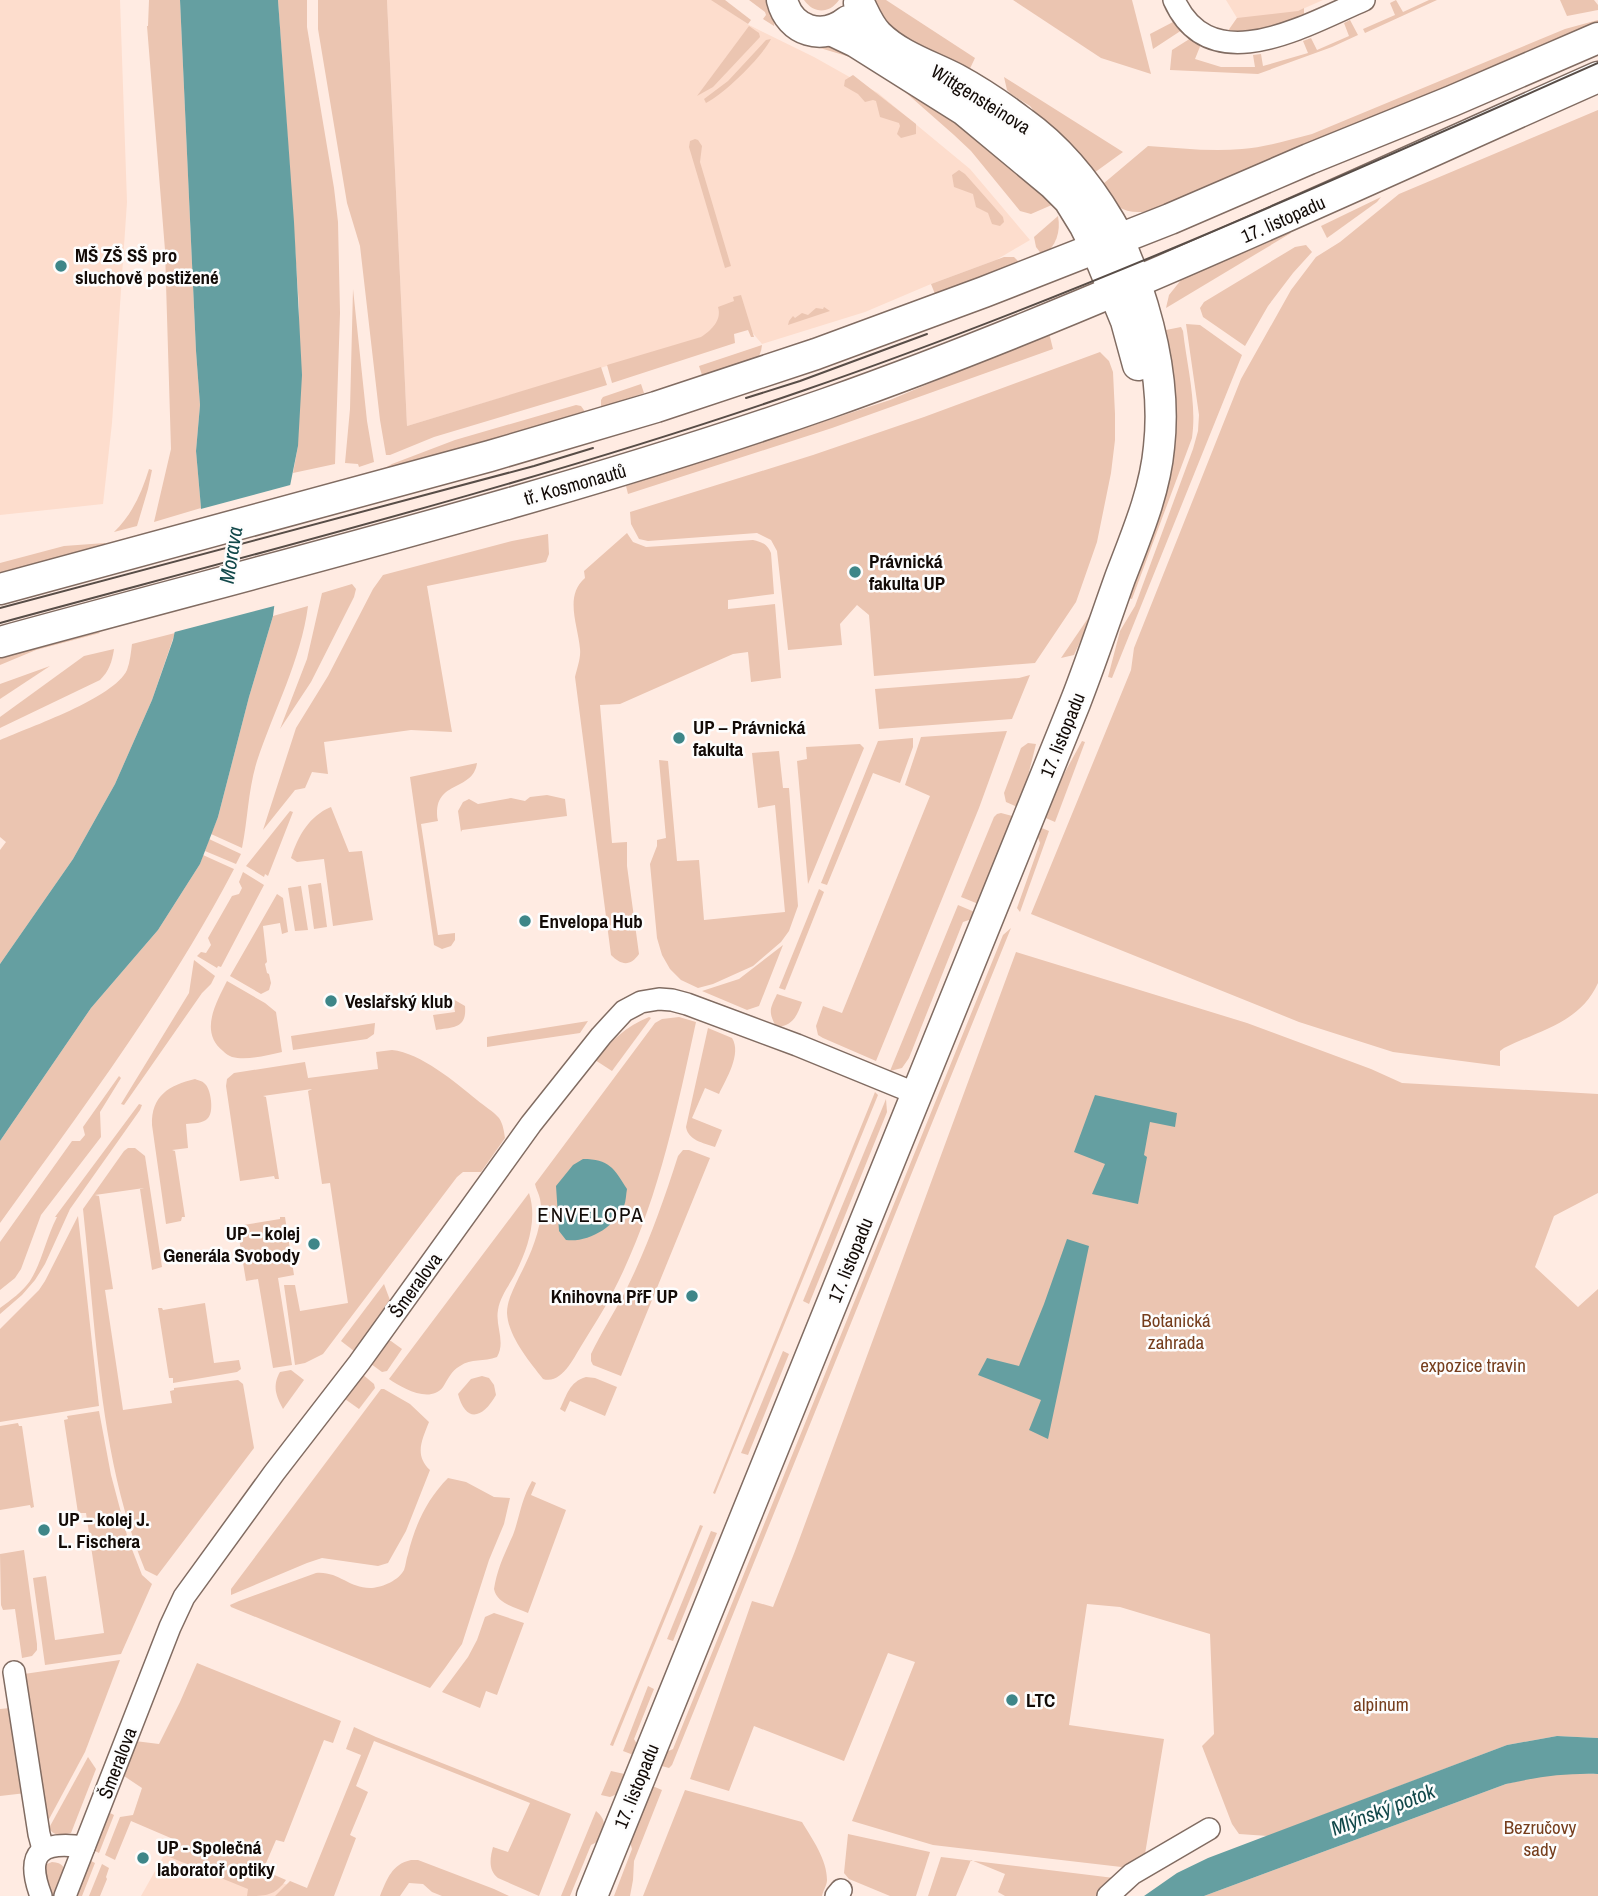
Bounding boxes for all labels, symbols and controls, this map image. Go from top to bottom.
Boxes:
street label: Wittgensteinova [926,58,1036,140]
street label: 17. listopadu [1237,189,1329,249]
place label: MŠ ZŠ SŠ pro sluchově postižené [75,242,219,290]
marker: MŠ ZŠ SŠ pro sluchově postižené [53,258,69,274]
street label: tř. Kosmonautů [521,457,629,511]
water label: Morava [212,524,249,586]
place label: Právnická fakulta UP [869,548,945,596]
marker: Právnická fakulta UP [847,564,863,580]
street label: 17. listopadu [1033,689,1091,781]
place label: UP – Právnická fakulta [693,714,806,762]
marker: UP – Právnická fakulta [671,730,687,746]
place label: Envelopa Hub [539,908,643,934]
marker: Envelopa Hub [517,913,533,929]
place label: Veslařský klub [345,988,453,1014]
marker: Veslařský klub [323,993,339,1009]
district label: ENVELOPA [537,1200,645,1229]
street label: 17. listopadu [821,1214,879,1306]
place label: UP – kolej Generála Svobody [163,1220,300,1268]
marker: UP – kolej Generála Svobody [306,1236,322,1252]
street label: Šmeralova [383,1247,448,1323]
place label: Knihovna PřF UP [551,1283,678,1309]
marker: Knihovna PřF UP [684,1288,700,1304]
park label: Botanická zahrada [1141,1307,1211,1355]
park label: expozice travin [1420,1352,1526,1378]
place label: UP – kolej J. L. Fischera [58,1506,150,1554]
marker: UP – kolej J. L. Fischera [36,1522,52,1538]
place label: LTC [1026,1687,1055,1713]
park label: alpinum [1353,1691,1409,1717]
marker: LTC [1004,1692,1020,1708]
street label: Šmeralova [92,1723,143,1802]
street label: 17. listopadu [607,1740,665,1832]
water label: Mlýnský potok [1327,1776,1440,1843]
park label: Bezručovy sady [1504,1814,1577,1862]
place label: UP - Společná laboratoř optiky [157,1834,275,1882]
marker: UP - Společná laboratoř optiky [135,1850,151,1866]

